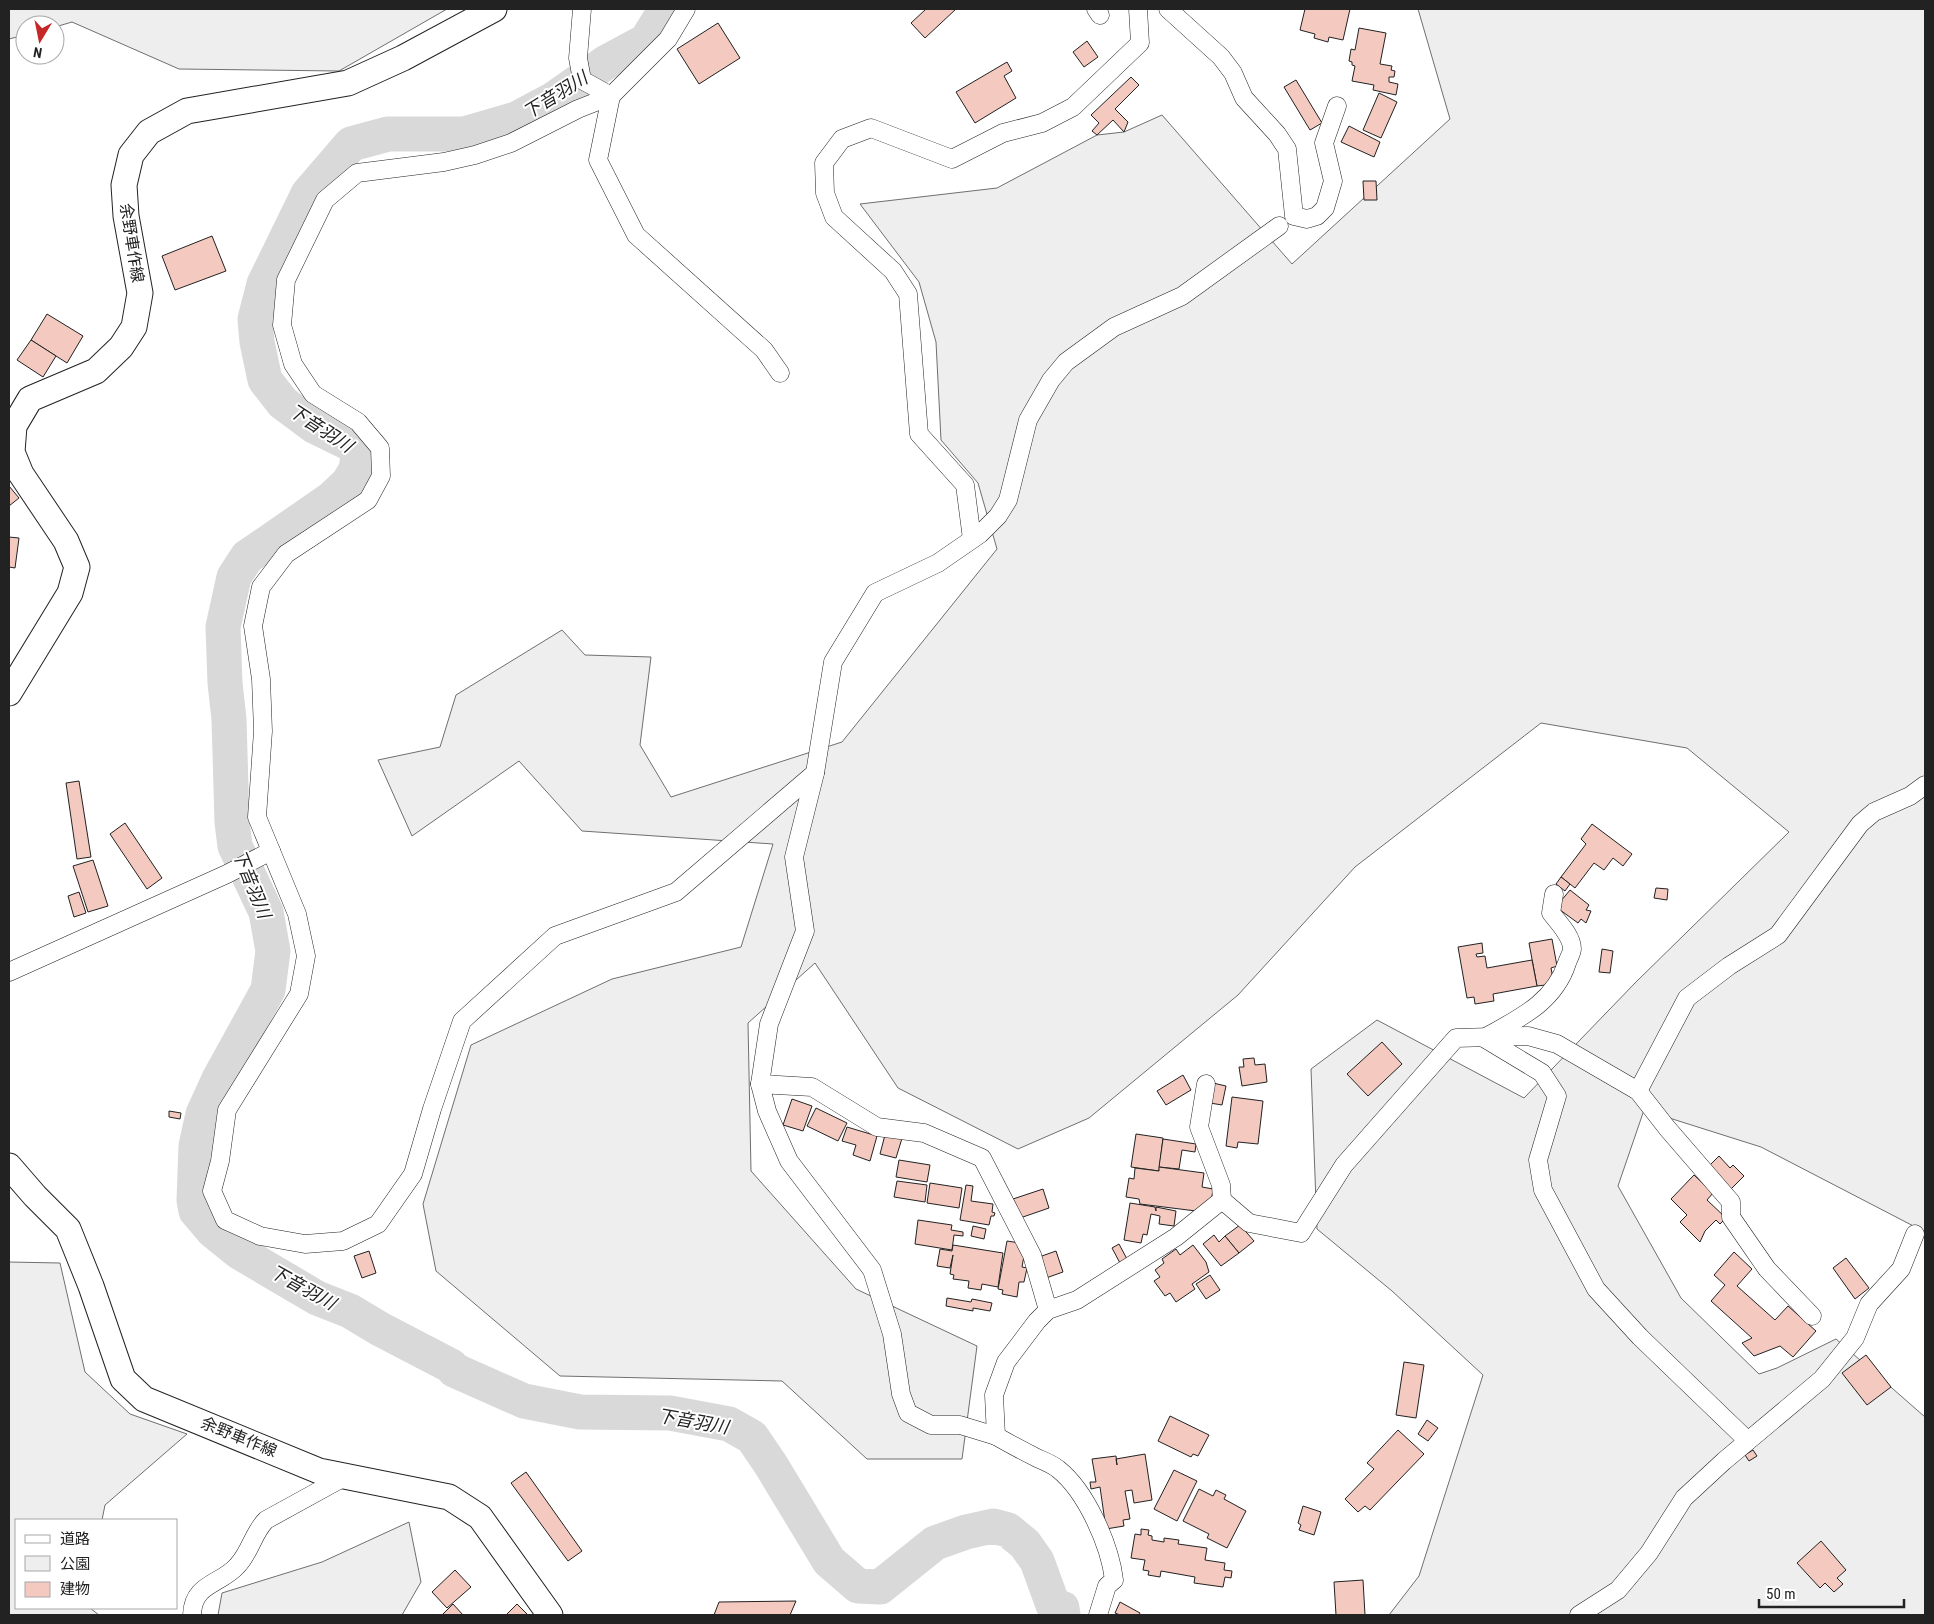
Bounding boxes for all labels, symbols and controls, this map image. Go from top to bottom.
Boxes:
north arrow [15,15,65,65]
text: N [32,44,43,61]
water label: 下音羽川 [519,66,593,123]
street label: 余野車作線 [116,202,148,284]
water label: 下音羽川 [285,400,359,458]
water label: 下音羽川 [229,847,276,923]
water label: 下音羽川 [266,1260,341,1315]
water label: 下音羽川 [656,1404,732,1438]
street label: 余野車作線 [198,1413,280,1461]
legend [15,1519,178,1609]
text: 道路 [60,1530,90,1548]
text: 公園 [60,1555,90,1573]
scale bar [1759,1576,1904,1608]
text: 建物 [60,1580,90,1598]
text: 50 m [1766,1585,1796,1603]

